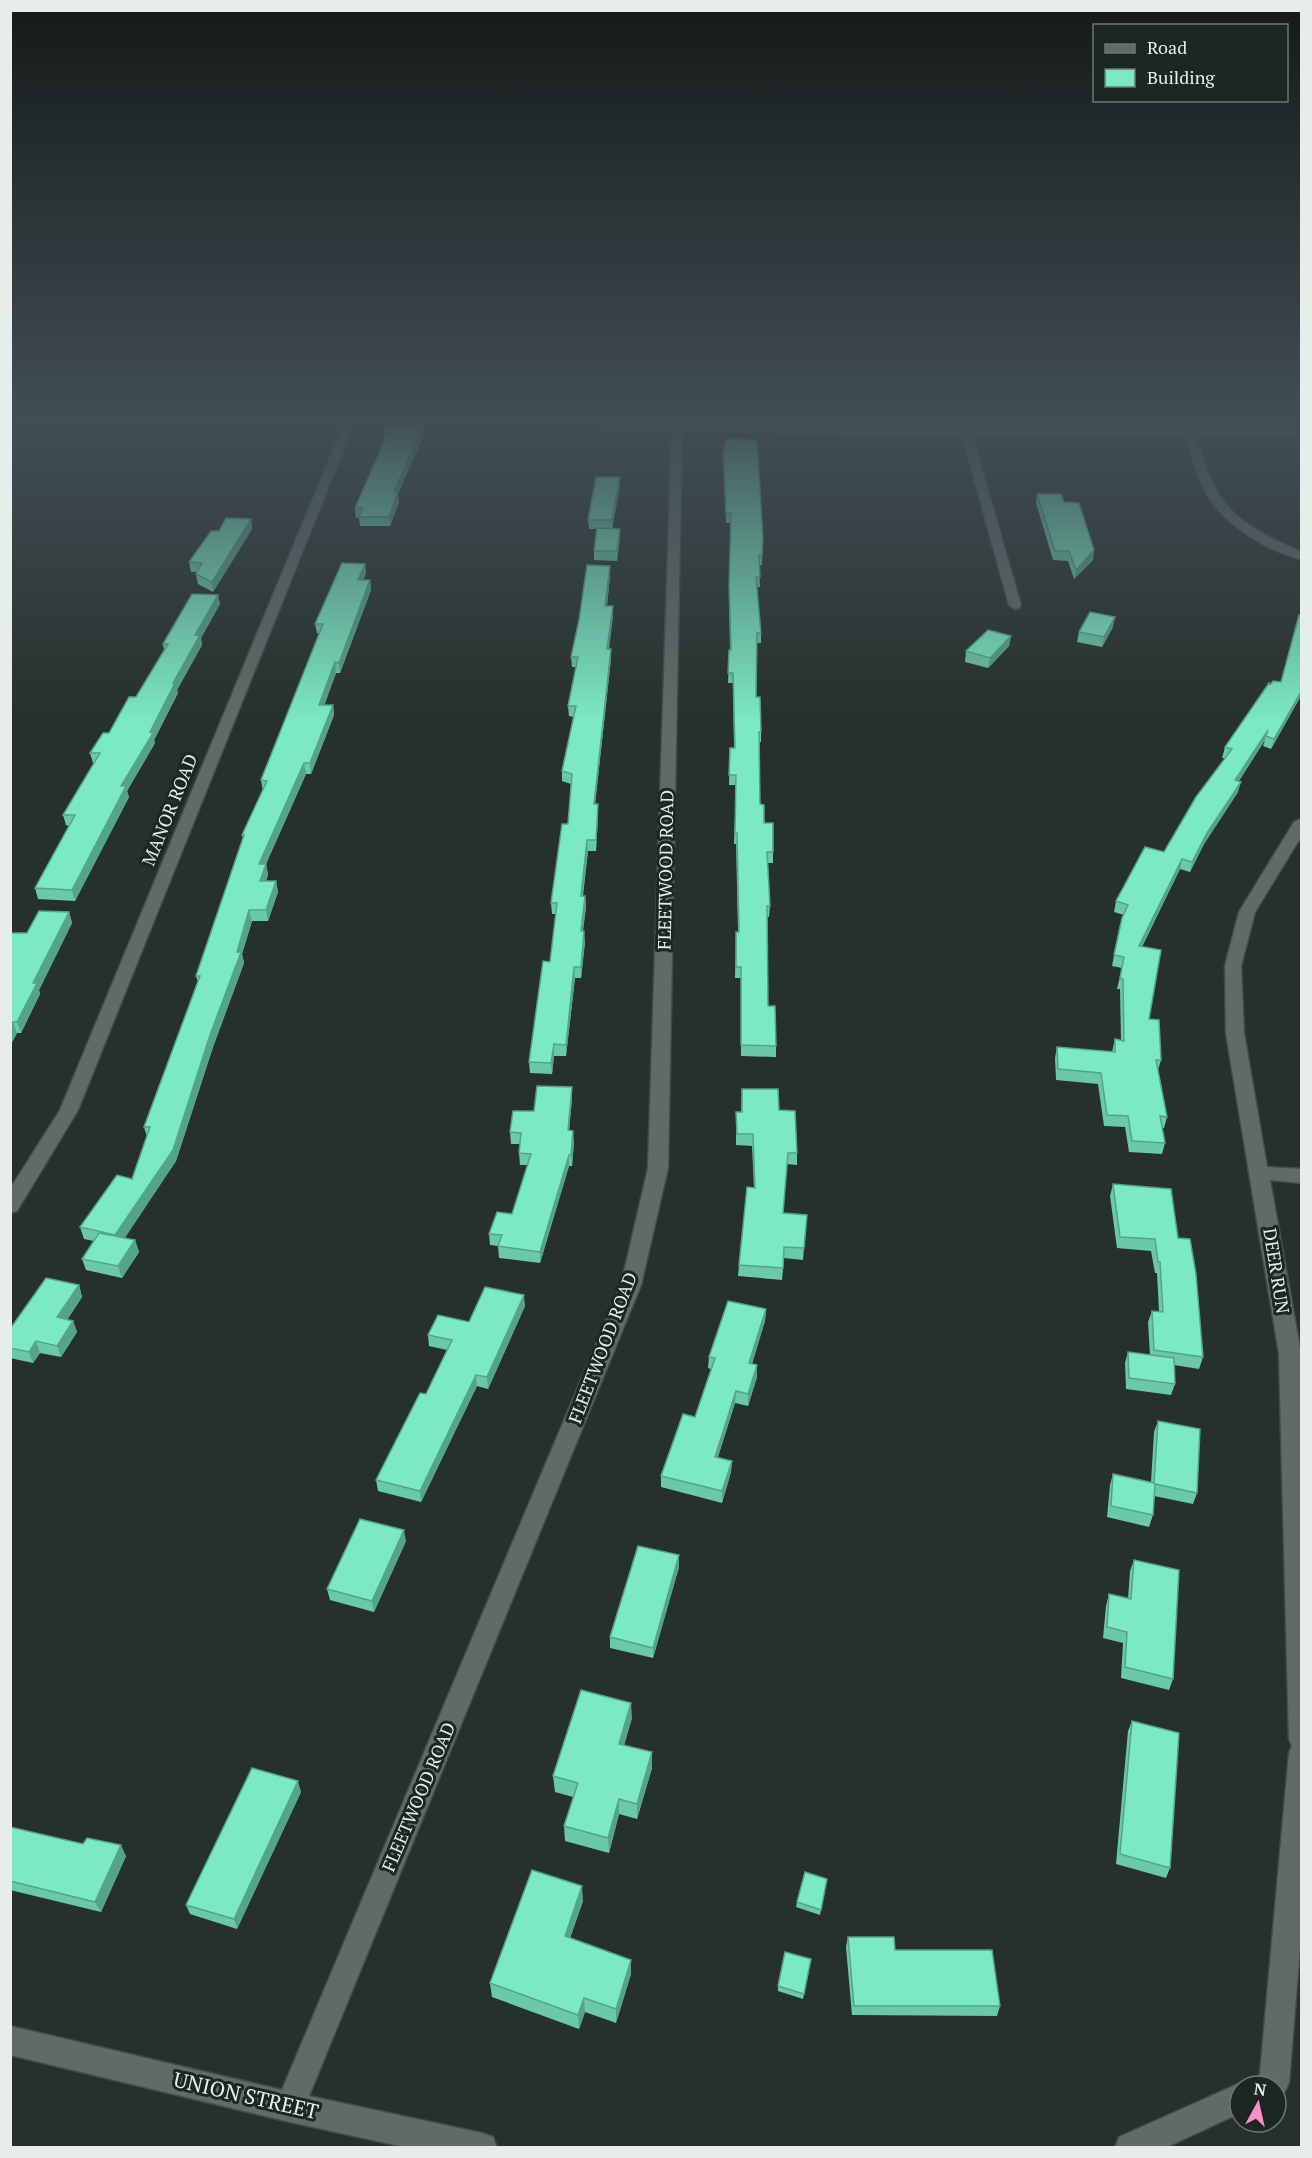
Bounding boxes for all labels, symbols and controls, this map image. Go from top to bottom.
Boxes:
legend [1093,24,1288,102]
text: Road [1147,35,1187,59]
text: Building [1147,65,1215,89]
street label: MANOR ROAD [136,750,202,869]
street label: FLEETWOOD ROAD [652,790,678,950]
street label: DEER RUN [1258,1226,1296,1315]
street label: FLEETWOOD ROAD [562,1269,642,1427]
street label: FLEETWOOD ROAD [376,1718,460,1875]
street label: UNION STREET [171,2065,321,2125]
north arrow [1228,2074,1288,2134]
text: N [1253,2077,1268,2101]

